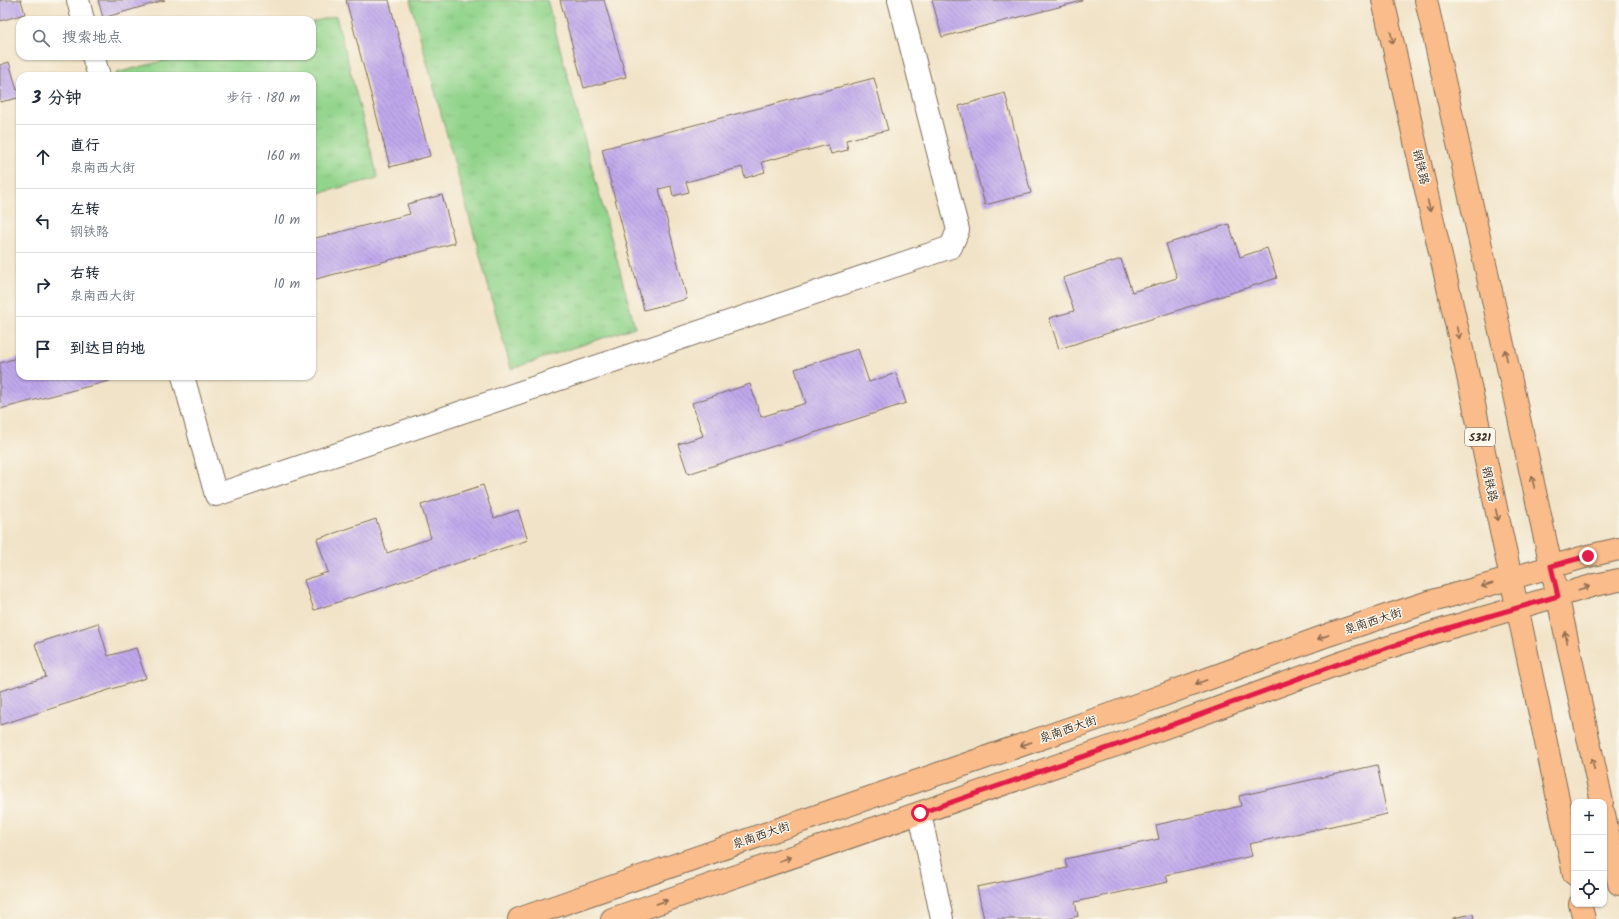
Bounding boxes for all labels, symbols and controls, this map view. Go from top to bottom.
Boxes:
search box [16,16,316,60]
text: 搜索地点 [62,26,122,50]
icon: search [30,27,52,49]
one-way arrow [1388,31,1396,44]
text: 3 分钟 [32,85,82,112]
text: 步行 · 180 m [227,88,300,109]
text: 直行 [70,134,100,158]
icon: ahead [32,146,54,168]
text: 160 m [267,146,300,167]
street label: 钢铁路 [1407,147,1434,187]
text: 泉南西大街 [70,158,135,179]
text: 左转 [70,198,100,222]
one-way arrow [1426,199,1434,212]
icon: left [32,210,54,232]
text: 10 m [274,210,300,231]
text: 钢铁路 [70,222,109,243]
text: 右转 [70,262,100,286]
icon: right [32,274,54,296]
text: 10 m [274,274,300,295]
text: 泉南西大街 [70,286,135,307]
one-way arrow [1454,326,1462,339]
text: 到达目的地 [70,337,145,361]
icon: arrive [32,338,54,360]
one-way arrow [1501,349,1509,362]
road number: S321 [1465,428,1495,446]
street label: 钢铁路 [1476,465,1503,504]
one-way arrow [1529,476,1537,489]
one-way arrow [1493,508,1501,521]
route end [1579,547,1597,565]
one-way arrow [1481,582,1494,589]
one-way arrow [1577,584,1590,591]
street label: 泉南西大街 [1342,603,1405,640]
one-way arrow [1562,631,1570,644]
one-way arrow [1317,634,1329,642]
one-way arrow [1195,678,1207,686]
street label: 泉南西大街 [1037,711,1100,748]
one-way arrow [1020,740,1032,748]
one-way arrow [1589,758,1597,771]
map controls [1571,799,1607,907]
button: + [1571,799,1607,835]
route start [911,804,929,822]
street label: 泉南西大街 [730,817,793,854]
button: − [1571,835,1607,871]
one-way arrow [778,855,790,863]
button: locate [1571,871,1607,907]
one-way arrow [656,897,668,905]

